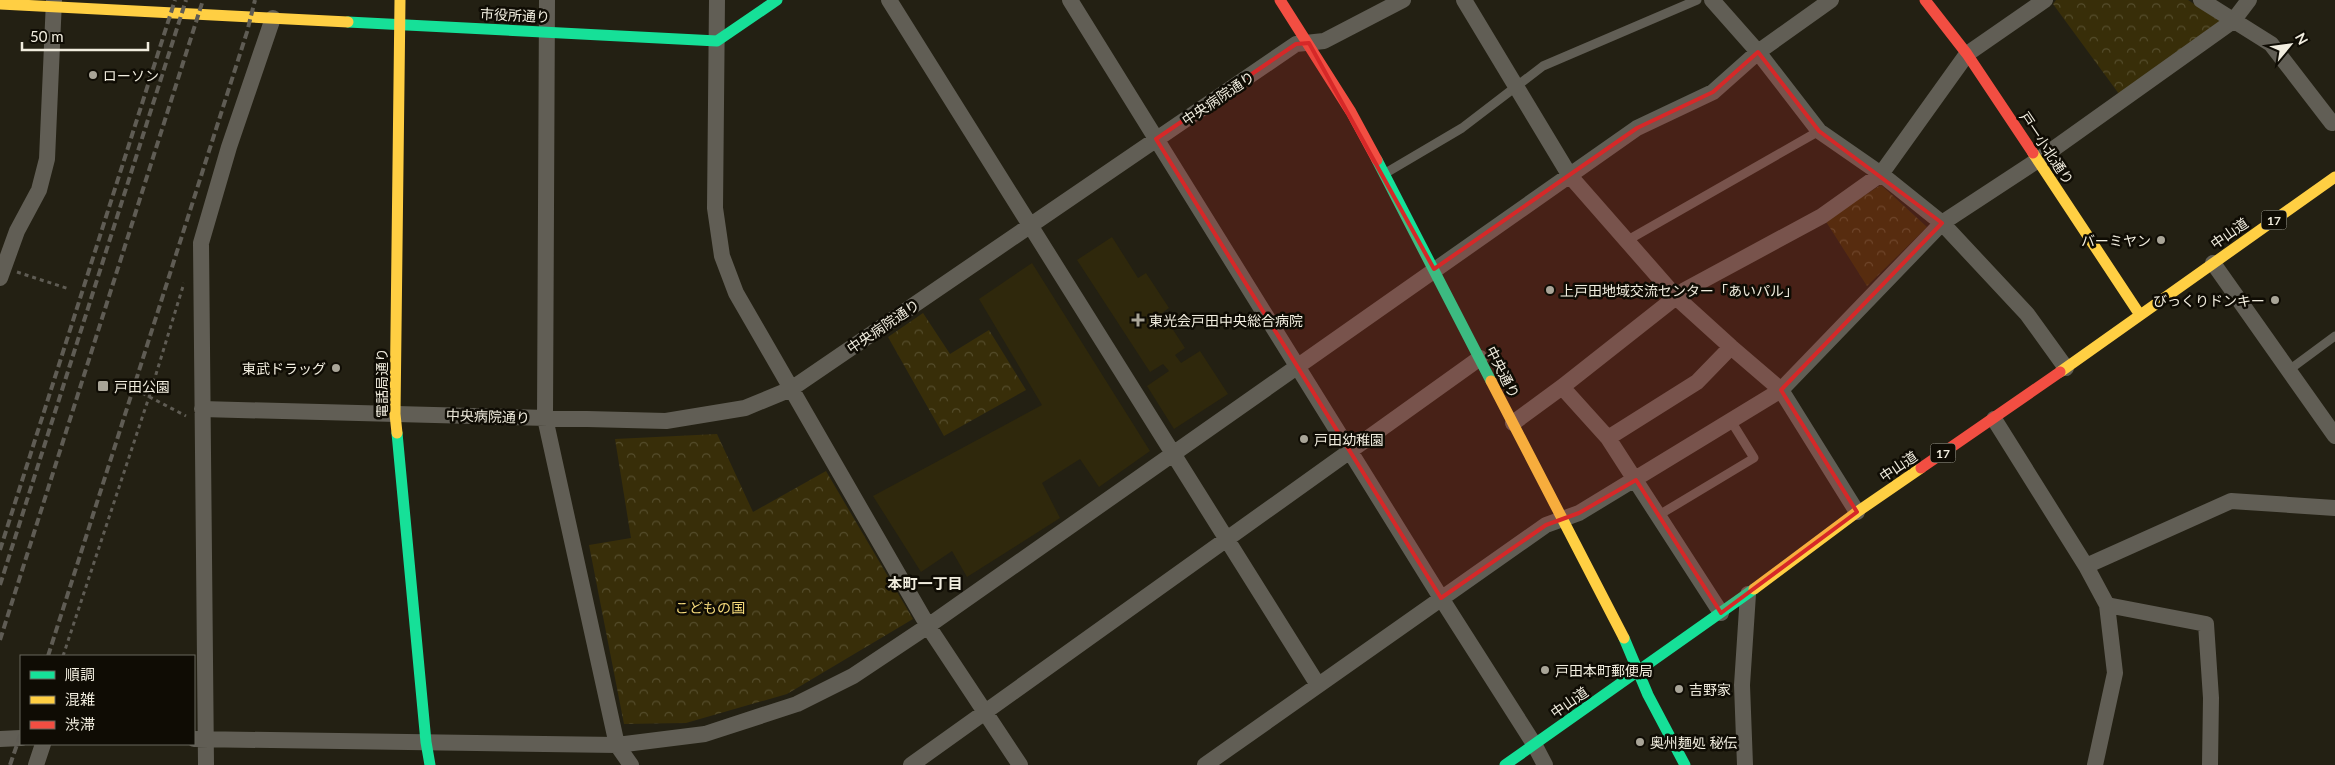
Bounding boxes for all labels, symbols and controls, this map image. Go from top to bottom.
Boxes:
street label: 市役所通り [480,5,550,25]
scale bar [22,20,149,52]
north arrow [2265,20,2315,70]
text: 50 m [30,27,64,45]
text: N [2292,30,2312,47]
place label: ローソン [103,67,159,84]
street label: 中央病院通り [1178,67,1258,129]
marker: ローソン [87,69,99,81]
street label: 戸一小北通り [2016,108,2078,188]
road number: 17 [2262,210,2286,230]
street label: 中山道 [2207,214,2251,252]
place label: バーミヤン [2081,232,2151,249]
marker: バーミヤン [2155,234,2167,246]
place label: 上戸田地域交流センター「あいパル」 [1560,282,1798,299]
marker: 上戸田地域交流センター「あいパル」 [1544,284,1556,296]
place label: びっくりドンキー [2153,292,2265,309]
marker: びっくりドンキー [2269,294,2281,306]
street label: 中央病院通り [843,295,923,357]
place label: 東光会戸田中央総合病院 [1149,312,1303,329]
marker: 東光会戸田中央総合病院 [1131,313,1145,327]
street label: 中央通り [1483,343,1523,401]
street label: 電話局通り [373,348,390,418]
place label: 東武ドラッグ [242,360,326,377]
marker: 東武ドラッグ [330,362,342,374]
place label: 戸田公園 [114,378,170,395]
marker: 戸田公園 [96,379,110,393]
street label: 中央病院通り [446,406,530,426]
place label: 戸田幼稚園 [1314,431,1384,448]
marker: 戸田幼稚園 [1298,433,1310,445]
road number: 17 [1930,443,1956,462]
street label: 中山道 [1876,447,1920,485]
district label: 本町一丁目 [887,574,963,592]
park label: こどもの国 [675,599,745,616]
legend [20,655,195,745]
place label: 戸田本町郵便局 [1555,662,1653,679]
marker: 戸田本町郵便局 [1539,664,1551,676]
text: 順調 [65,665,95,683]
place label: 吉野家 [1689,681,1731,698]
street label: 中山道 [1547,683,1591,721]
marker: 吉野家 [1673,683,1685,695]
text: 混雑 [65,690,95,708]
text: 渋滞 [65,715,95,733]
place label: 奥州麺処 秘伝 [1650,734,1738,751]
marker: 奥州麺処 秘伝 [1634,736,1646,748]

